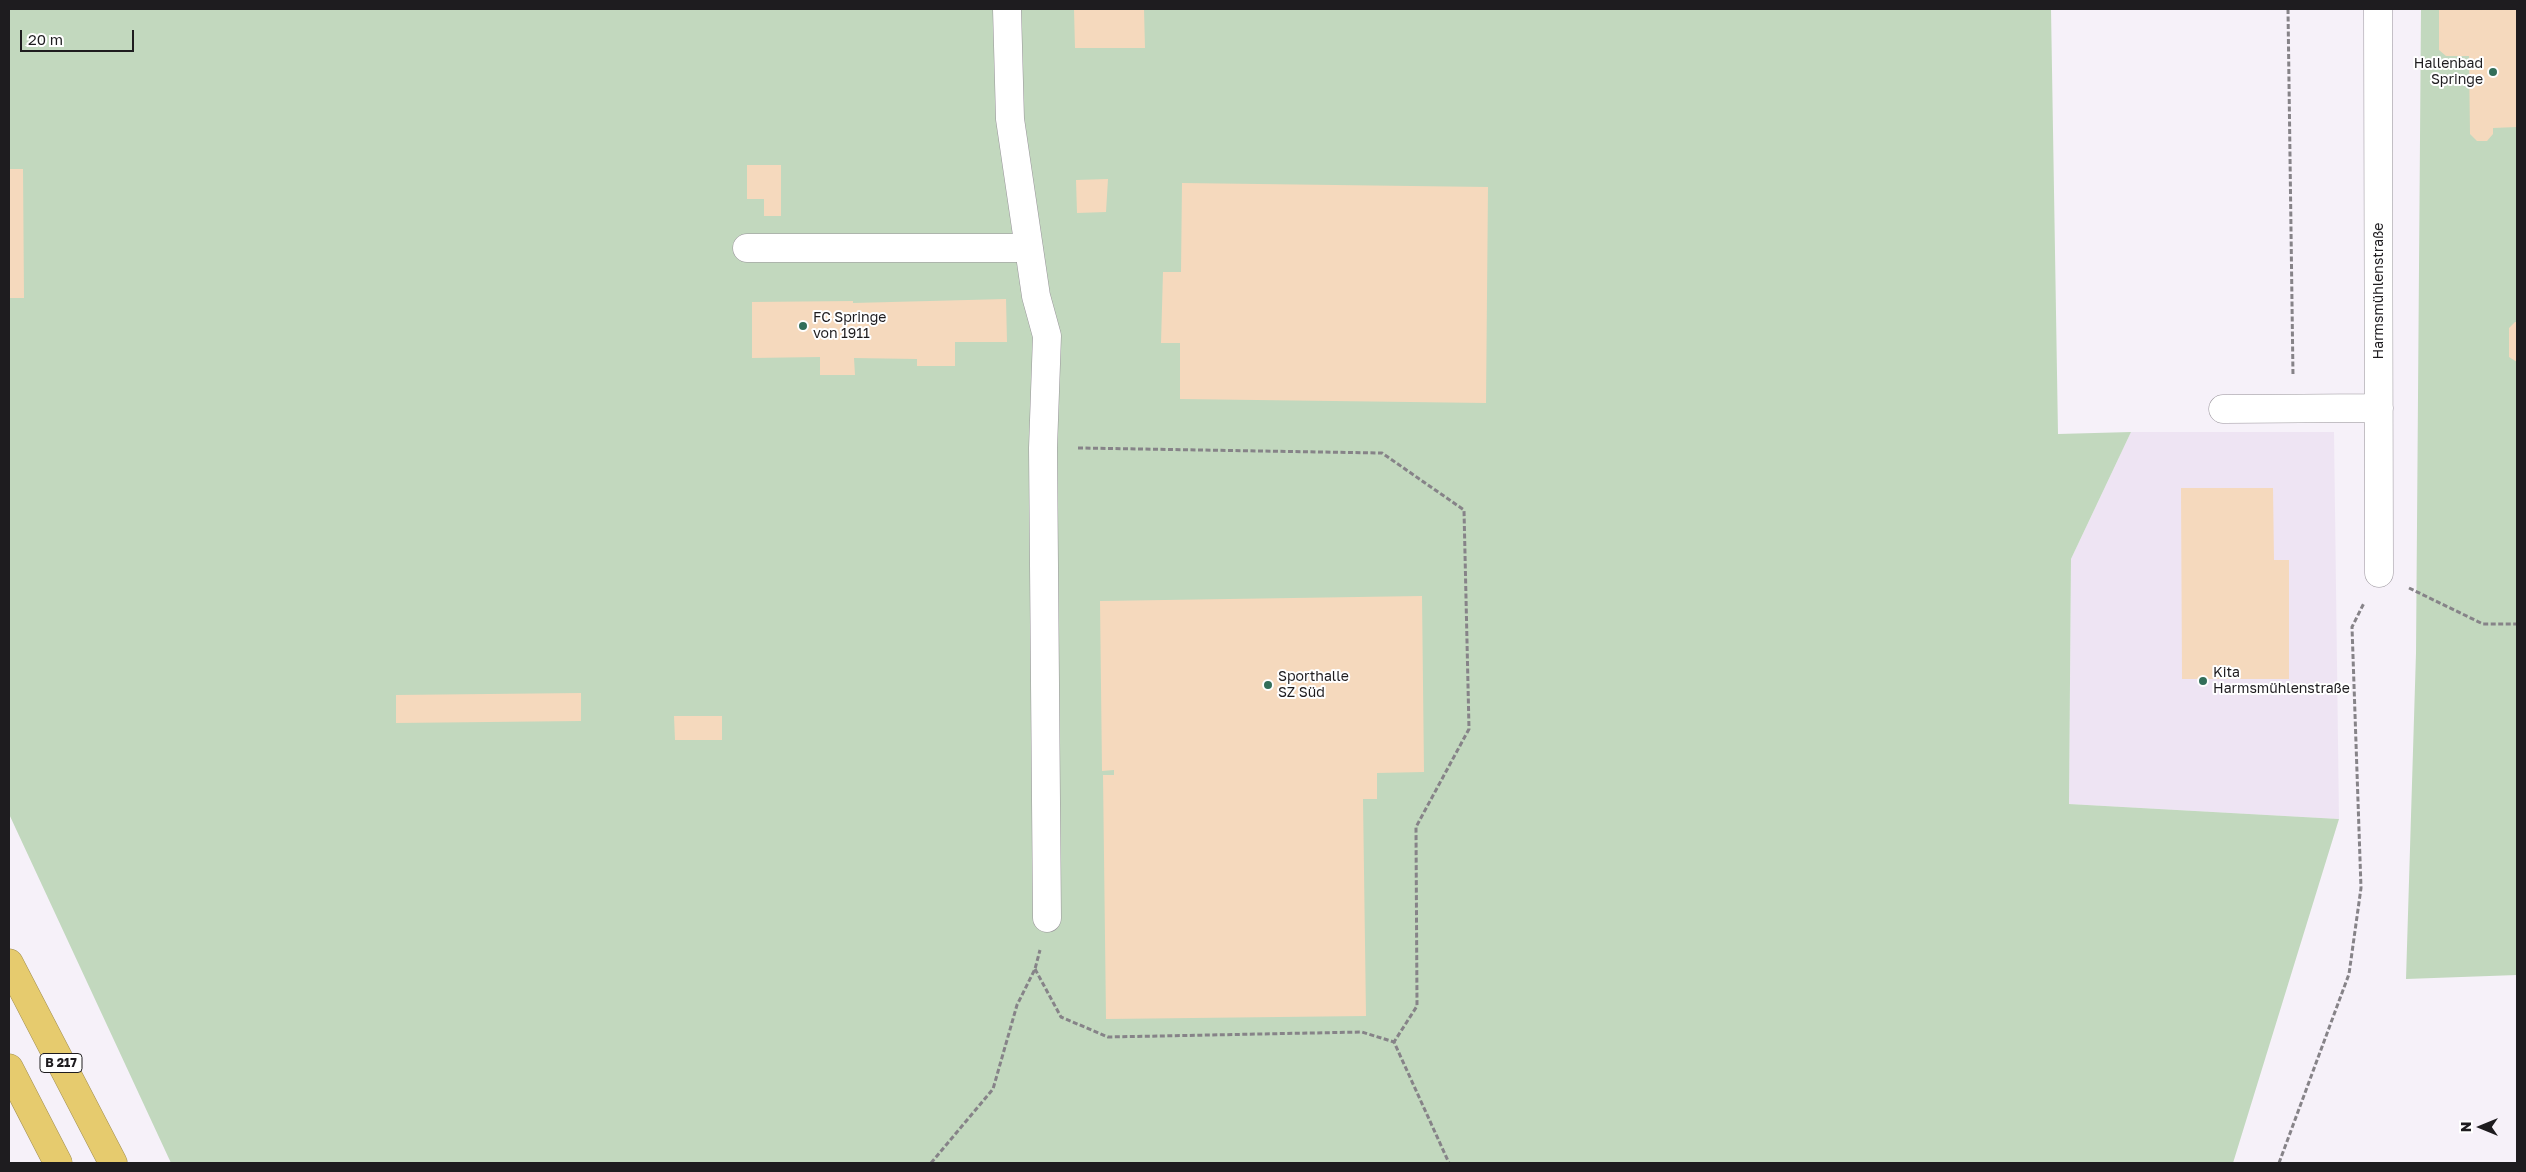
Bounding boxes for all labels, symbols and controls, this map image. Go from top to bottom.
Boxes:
scale bar [22,20,136,52]
text: 20 m [28,30,63,48]
place label: Hallenbad Springe [2414,56,2483,88]
marker: Hallenbad Springe [2487,66,2499,78]
street label: Harmsmühlenstraße [2371,223,2387,359]
place label: FC Springe von 1911 [813,310,886,342]
marker: FC Springe von 1911 [797,320,809,332]
place label: Kita Harmsmühlenstraße [2213,665,2350,698]
place label: Sporthalle SZ Süd [1278,669,1349,702]
marker: Kita Harmsmühlenstraße [2197,675,2209,687]
marker: Sporthalle SZ Süd [1262,679,1274,691]
road number: B 217 [40,1054,82,1072]
north arrow [2456,1102,2506,1152]
text: N [2457,1122,2474,1132]

